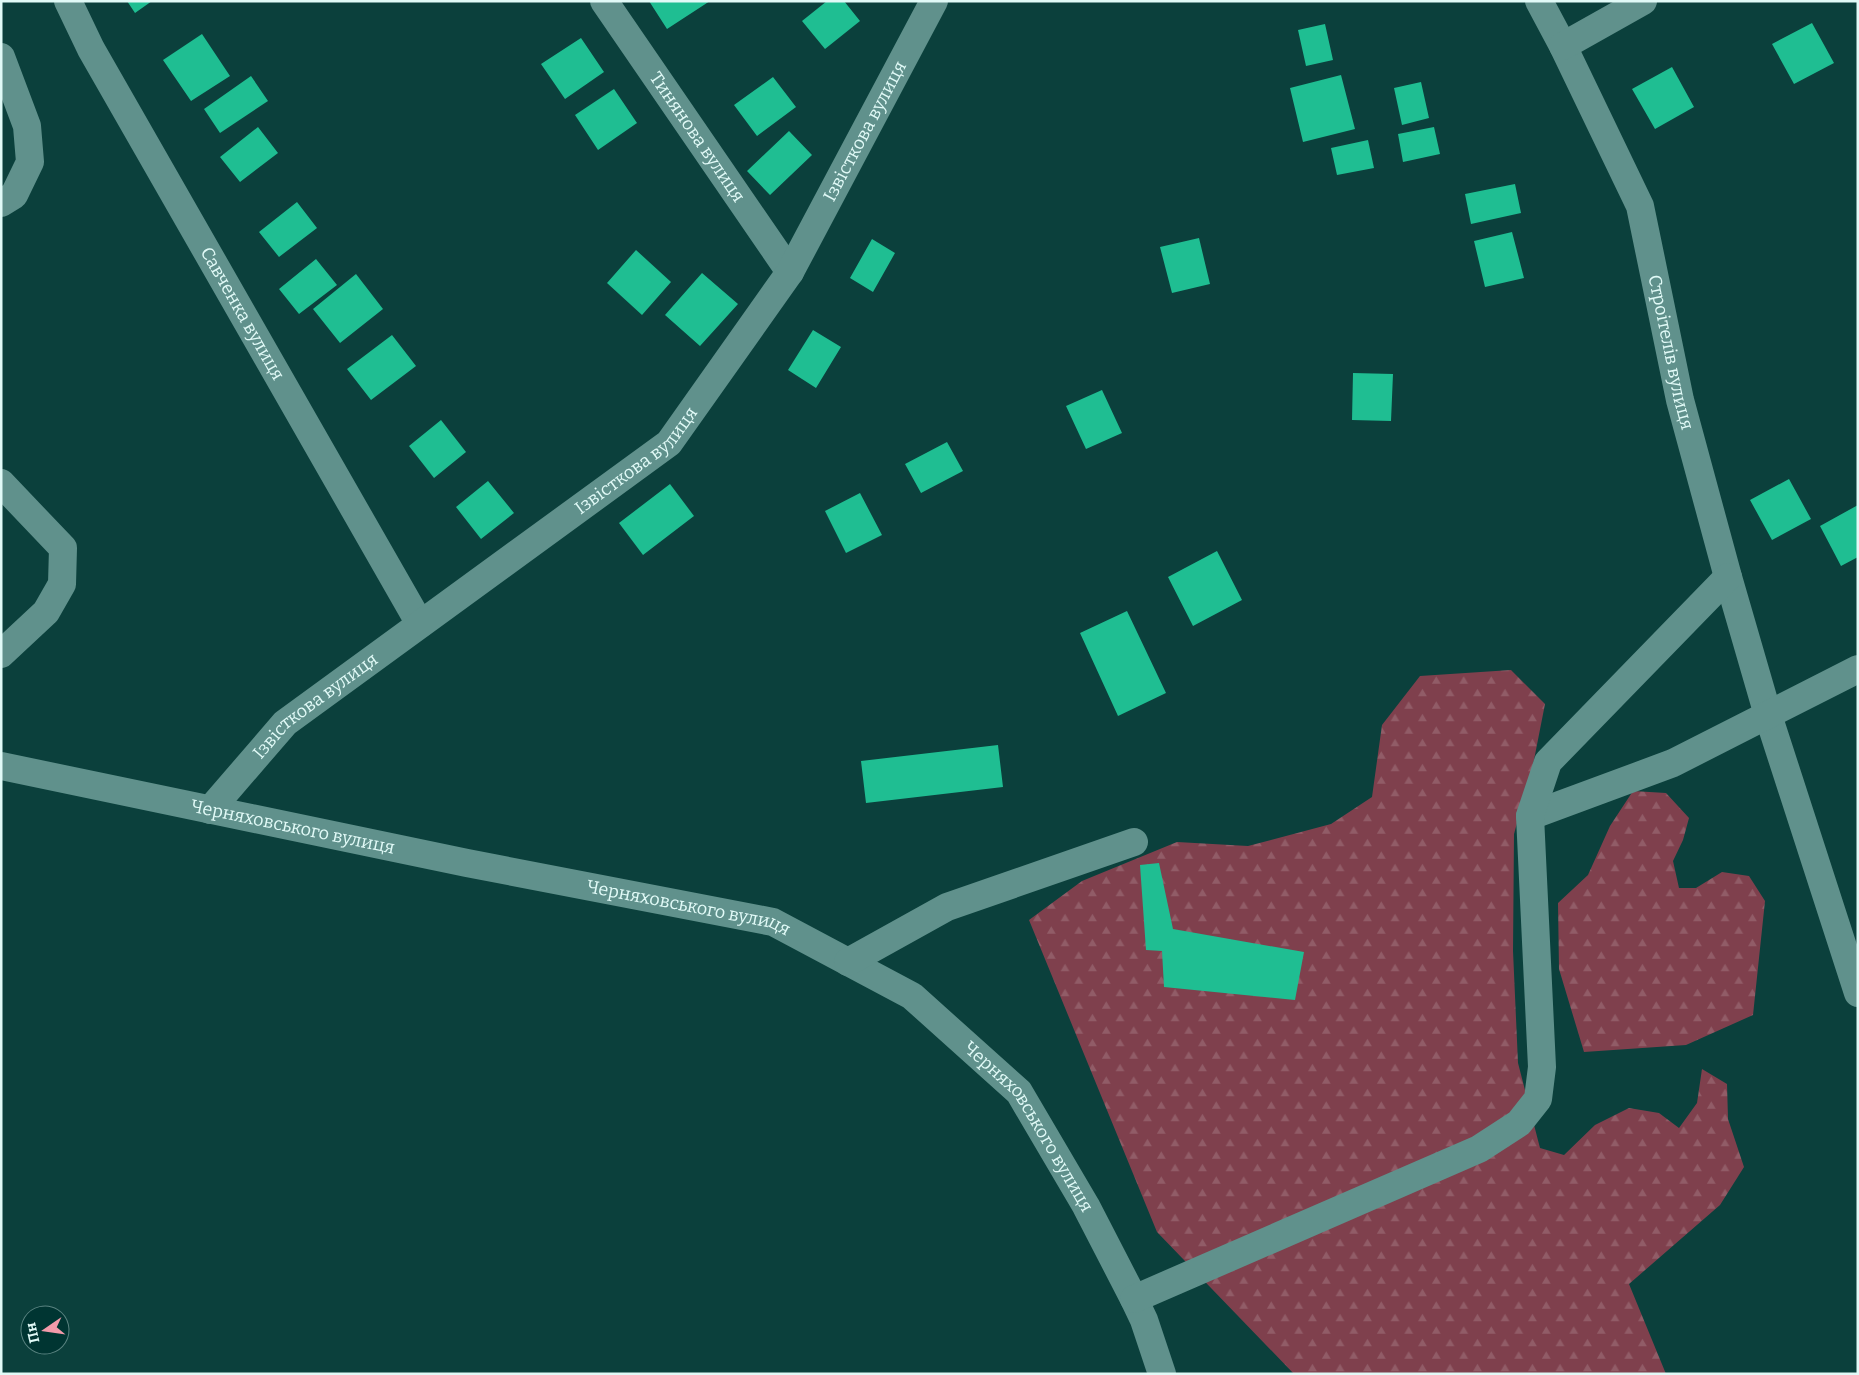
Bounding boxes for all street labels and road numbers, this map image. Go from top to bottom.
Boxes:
street label: Iзвiсткова вулиця [819,57,911,205]
street label: Тинянова вулиця [645,68,750,206]
street label: Савченка вулиця [196,243,289,384]
street label: Строiтелiв вулиця [1643,273,1699,432]
street label: Iзвiсткова вулиця [570,402,702,519]
street label: Iзвiсткова вулиця [248,648,382,763]
street label: Черняховського вулиця [189,795,397,859]
street label: Черняховського вулиця [585,875,794,940]
street label: Черняховського вулиця [959,1037,1098,1216]

